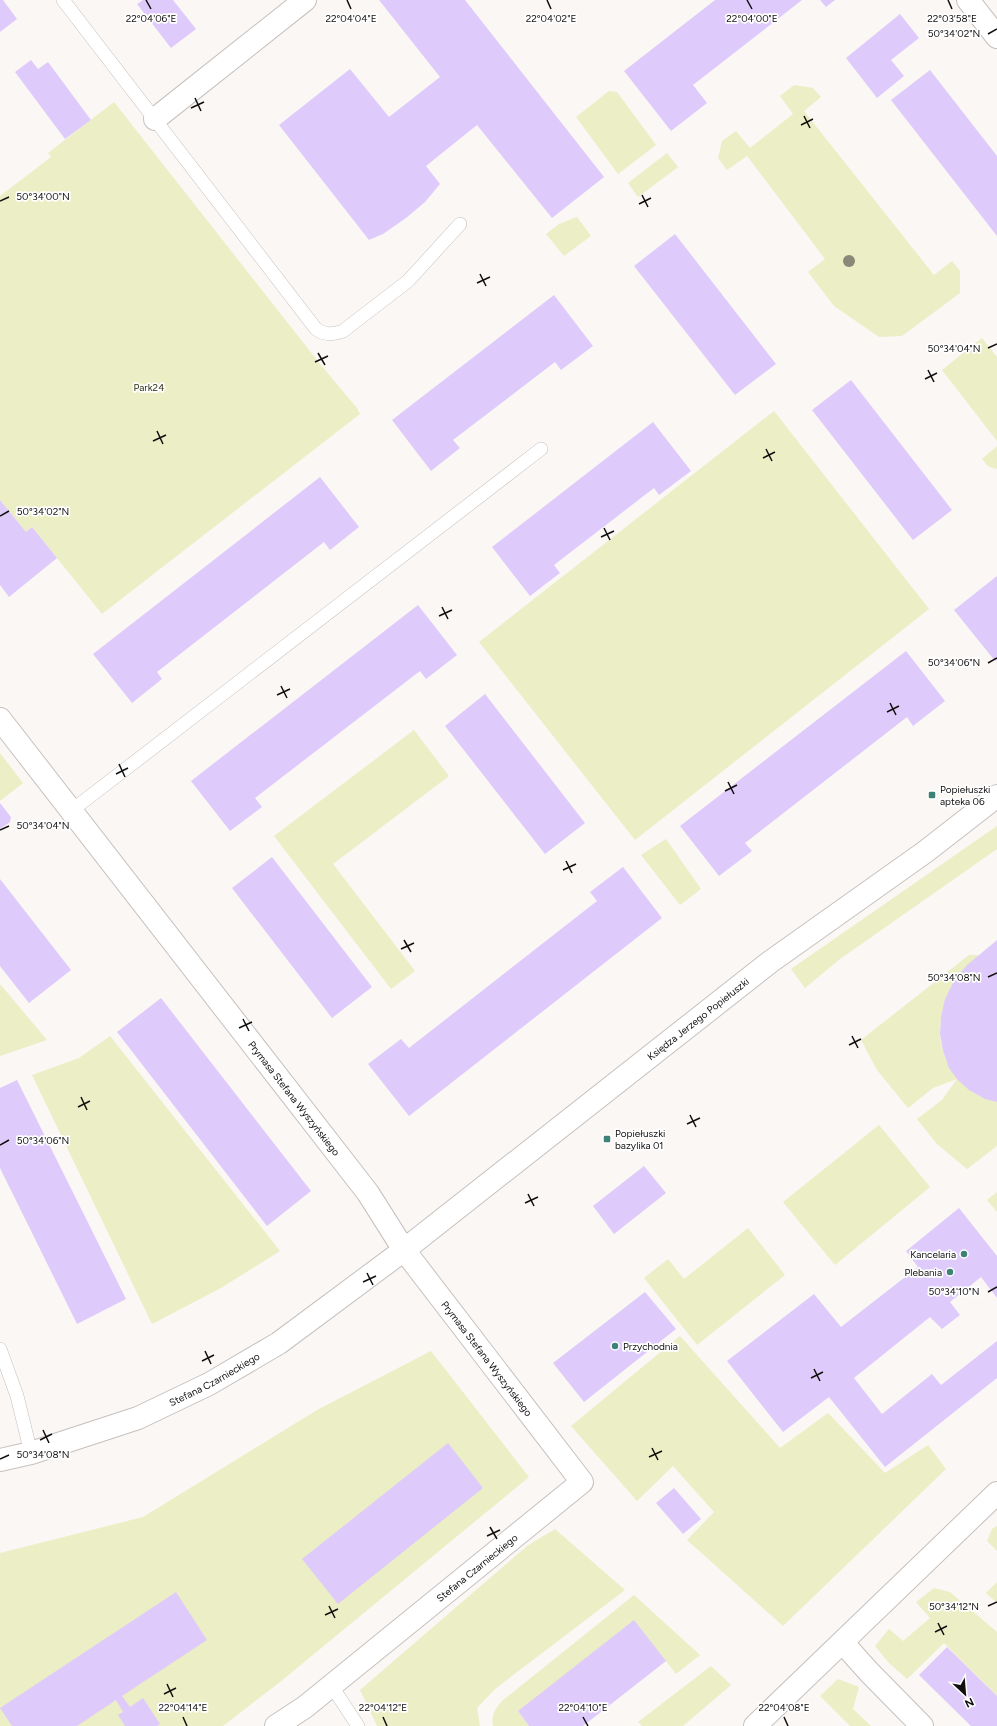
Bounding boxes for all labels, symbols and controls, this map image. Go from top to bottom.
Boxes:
text: 22°04'06"E [126,12,176,25]
text: 22°04'04"E [325,12,377,25]
text: 22°04'02"E [526,12,576,25]
text: 22°04'00"E [726,12,778,25]
text: 22°03'58"E [927,12,977,25]
text: 50°34'02"N [928,27,980,40]
text: 50°34'00"N [16,190,70,203]
text: 50°34'04"N [927,342,981,355]
park label: Park24 [134,381,164,394]
text: 50°34'02"N [17,505,69,518]
text: 50°34'06"N [928,656,980,669]
place label: Popiełuszki apteka 06 [940,783,990,808]
marker: Popiełuszki apteka 06 [927,790,937,800]
text: 50°34'04"N [16,819,70,832]
text: 50°34'08"N [928,971,981,984]
street label: Księdza Jerzego Popiełuszki [644,975,751,1063]
street label: Prymasa Stefana Wyszyńskiego [246,1038,343,1158]
place label: Popiełuszki bazylika 01 [615,1127,665,1152]
text: 50°34'06"N [17,1134,69,1147]
marker: Popiełuszki bazylika 01 [602,1134,612,1144]
place label: Kancelaria [910,1248,956,1261]
marker: Kancelaria [959,1249,969,1259]
place label: Plebania [905,1266,942,1279]
marker: Plebania [945,1267,955,1277]
text: 50°34'10"N [929,1285,979,1298]
street label: Prymasa Stefana Wyszyńskiego [439,1298,536,1419]
place label: Przychodnia [623,1340,678,1353]
marker: Przychodnia [610,1341,620,1351]
street label: Stefana Czarnieckiego [167,1349,262,1409]
text: 50°34'08"N [17,1448,70,1461]
street label: Stefana Czarnieckiego [434,1531,520,1605]
text: 50°34'12"N [929,1600,979,1613]
north arrow [945,1674,985,1714]
text: N [962,1695,976,1710]
text: 22°04'14"E [159,1701,208,1714]
text: 22°04'12"E [359,1701,407,1714]
text: 22°04'10"E [558,1701,608,1714]
text: 22°04'08"E [758,1701,810,1714]

